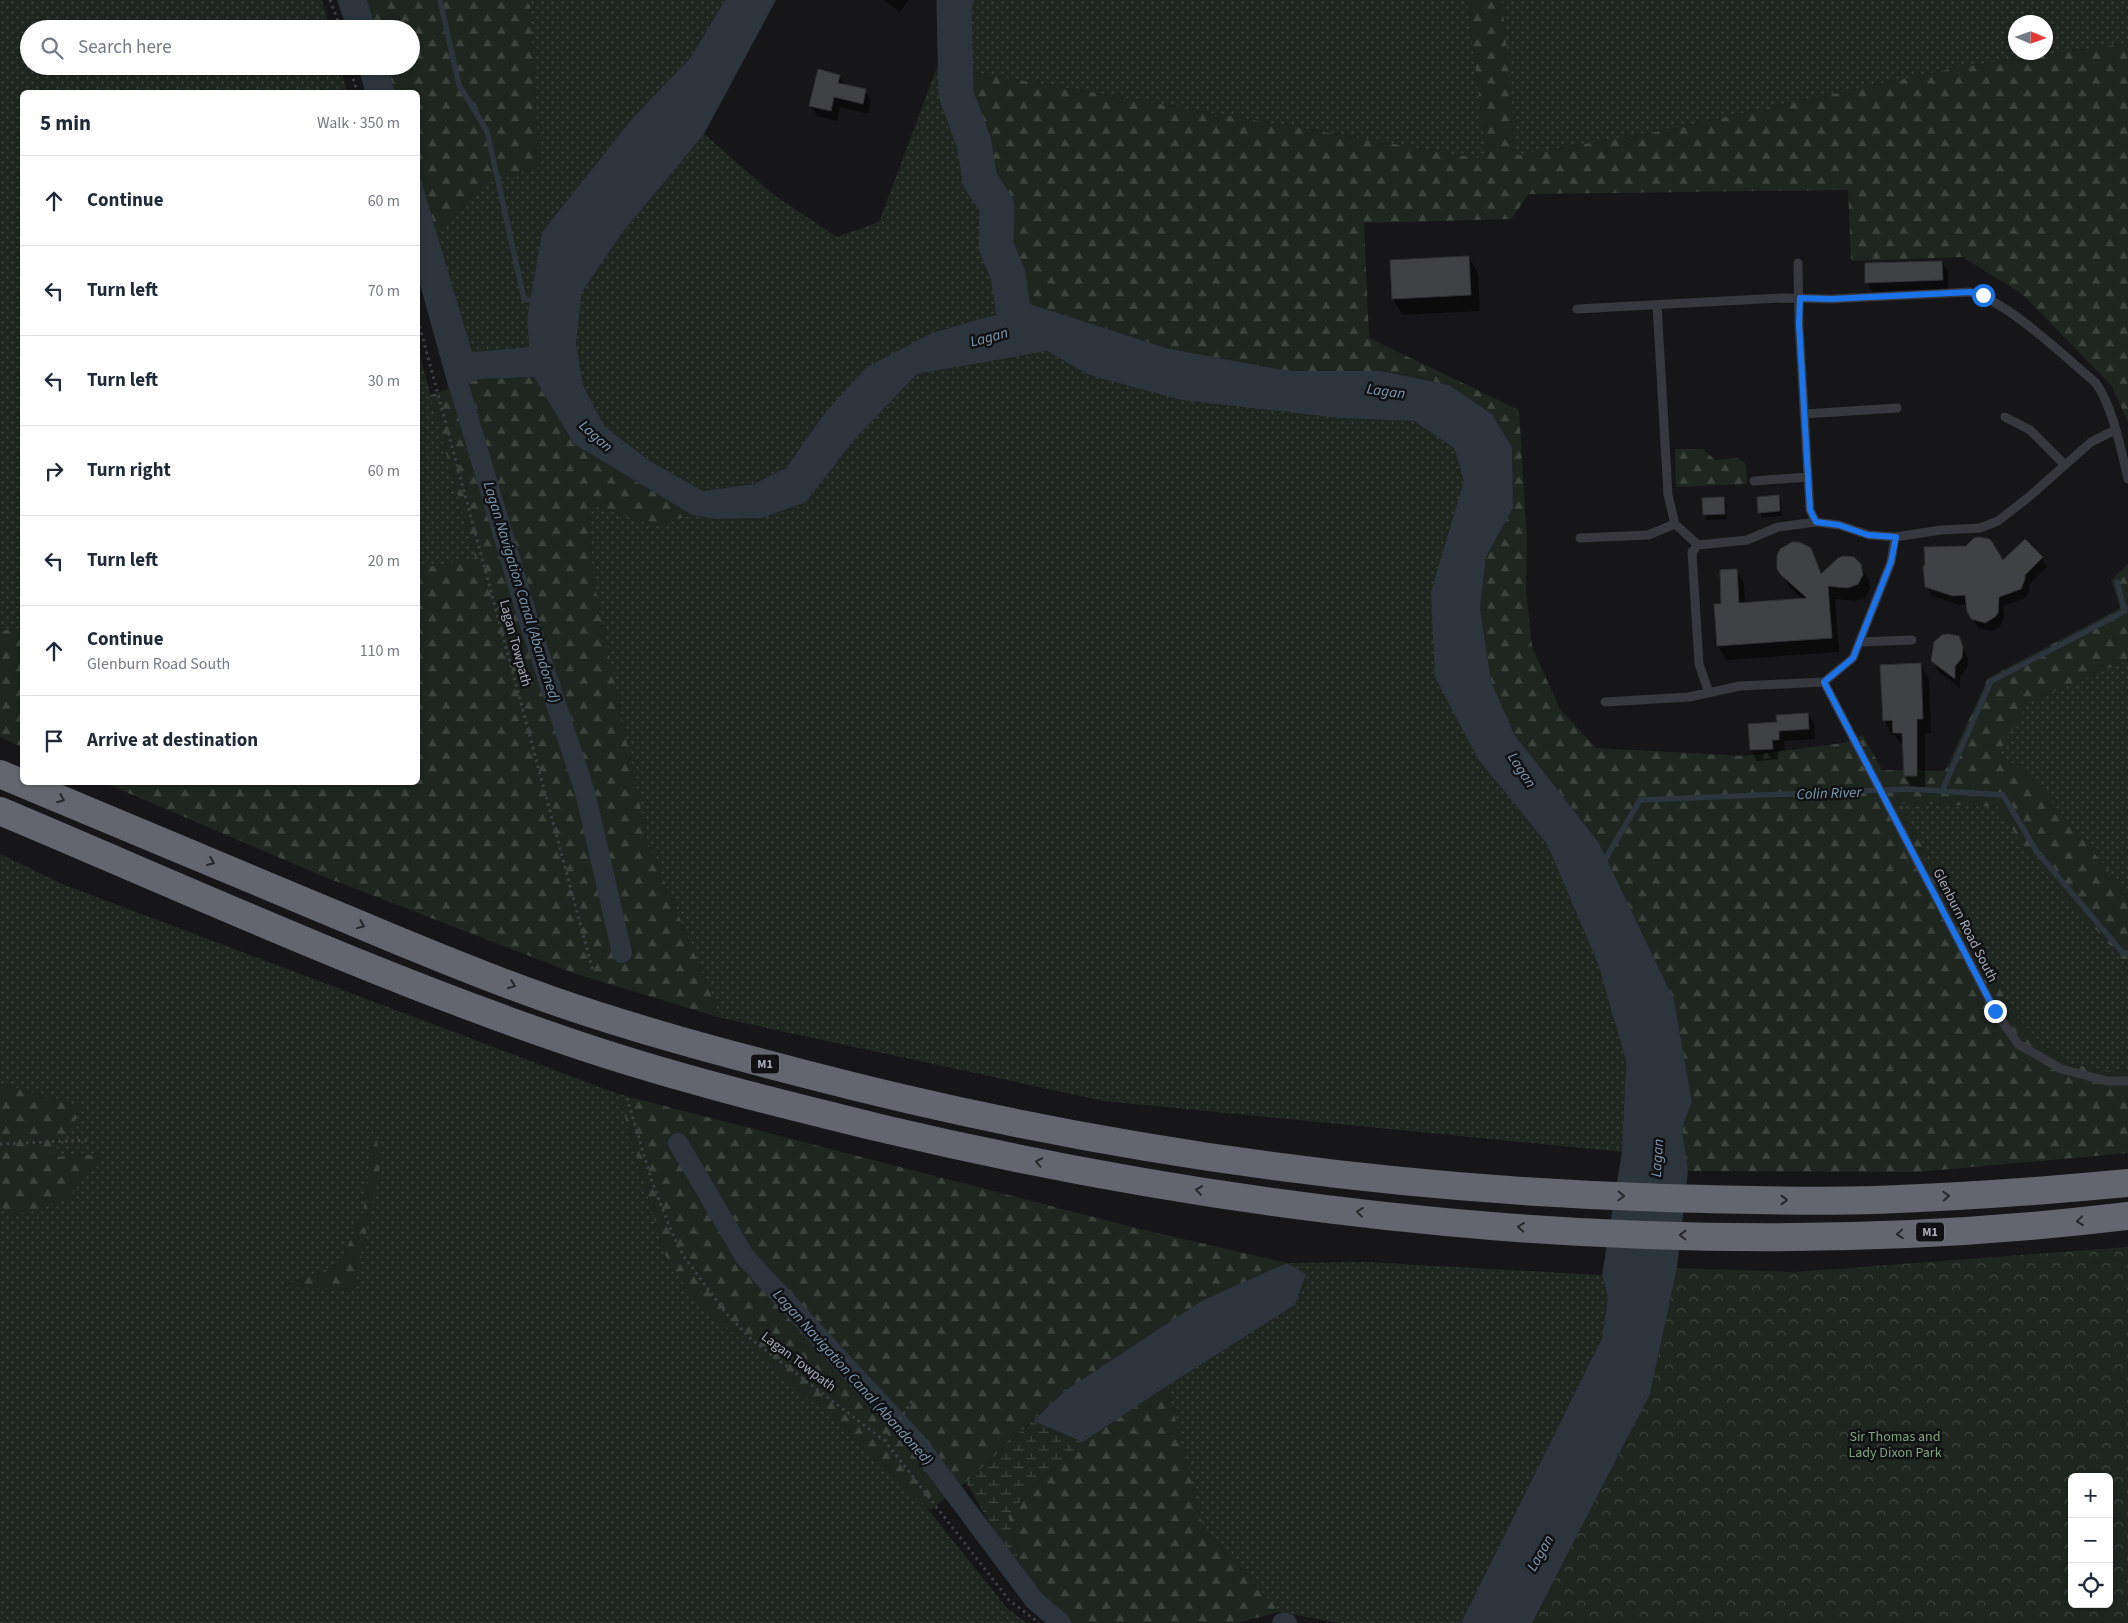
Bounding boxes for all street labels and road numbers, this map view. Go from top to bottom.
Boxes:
street label: Lagan Towpath [494,598,536,689]
street label: Glenburn Road South [1928,865,2002,986]
road number: M1 [751,1054,779,1074]
road number: M1 [1916,1222,1944,1242]
street label: Lagan Towpath [757,1327,840,1397]

